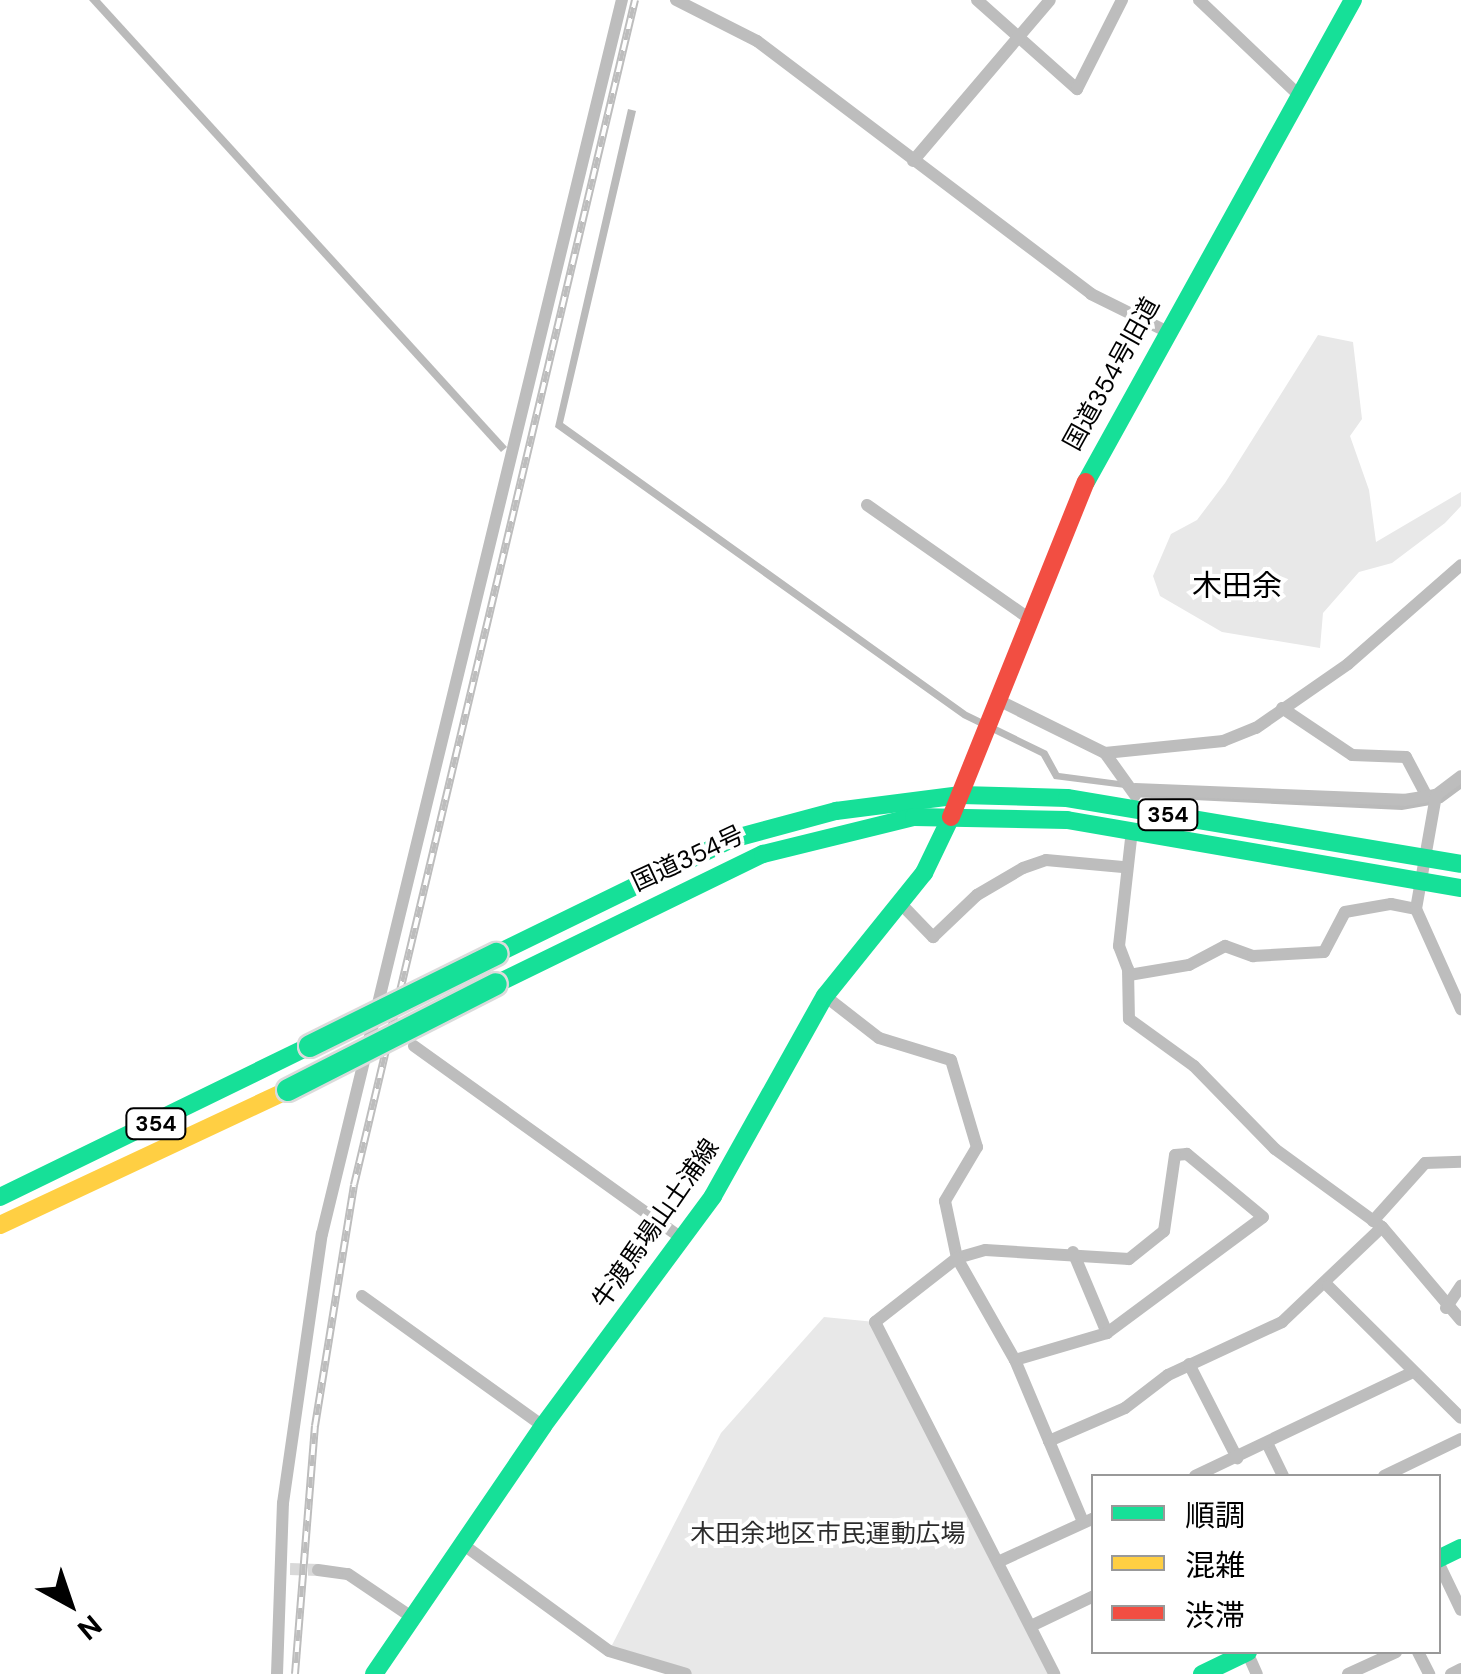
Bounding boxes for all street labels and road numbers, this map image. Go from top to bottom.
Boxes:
street label: 国道354号旧道 [1058,292,1166,456]
road number: 354 [1136,798,1200,832]
street label: 国道354号 [627,820,749,898]
road number: 354 [124,1107,188,1141]
street label: 牛渡馬場山土浦線 [586,1133,726,1315]

